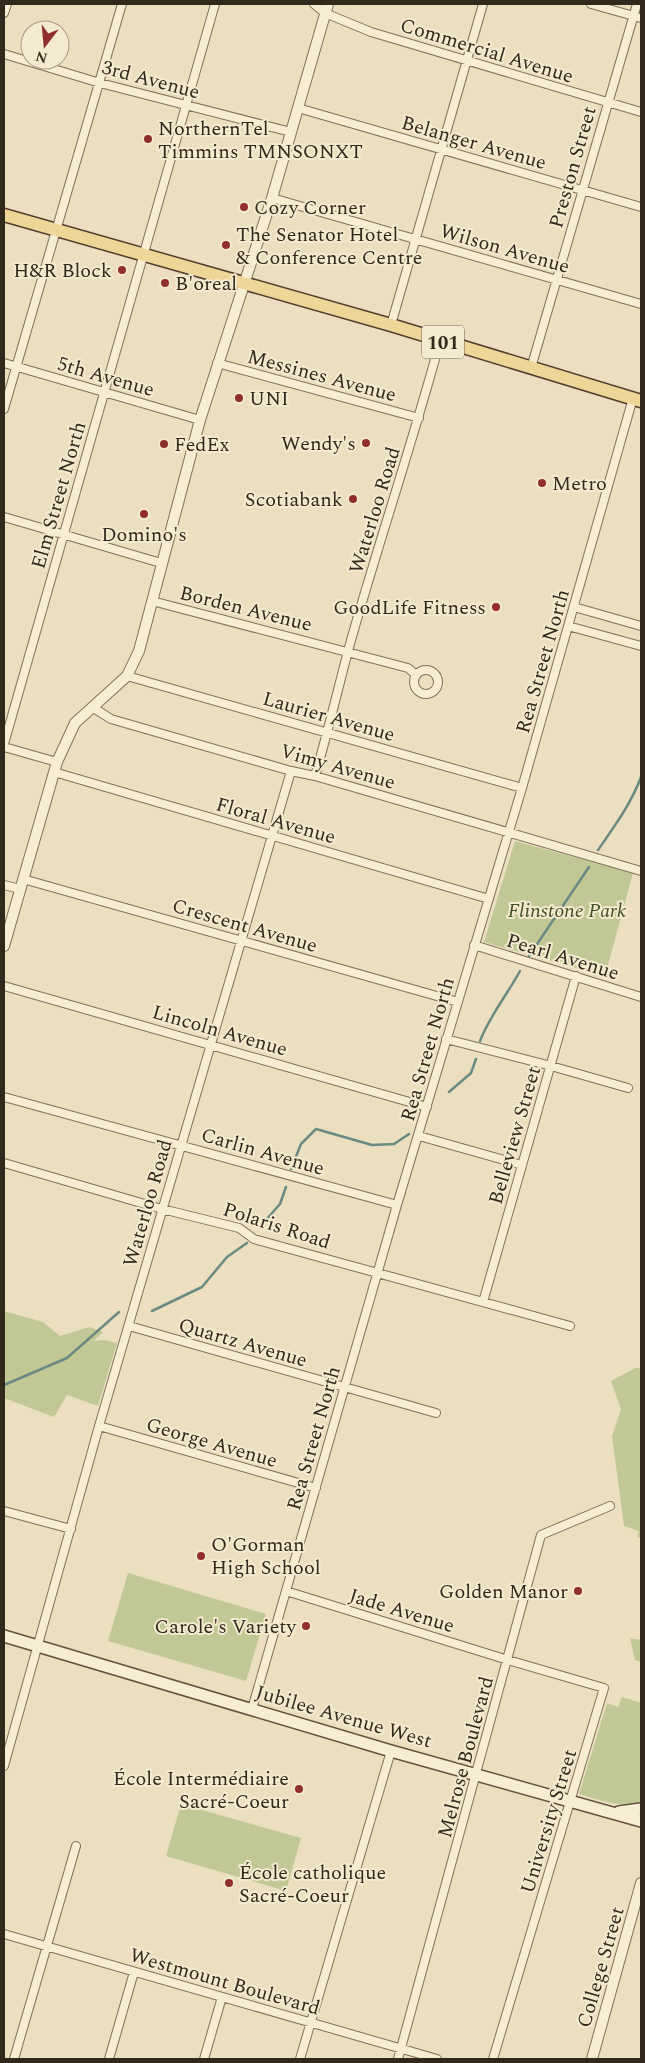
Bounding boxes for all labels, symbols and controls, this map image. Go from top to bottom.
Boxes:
street label: Commercial Avenue [396,10,577,92]
north arrow [20,20,70,70]
text: N [33,45,50,69]
street label: 3rd Avenue [98,53,203,107]
street label: Preston Street [541,103,605,232]
street label: Belanger Avenue [398,108,550,178]
place label: NorthernTel Timmins TMNSONXT [158,114,363,167]
marker: NorthernTel Timmins TMNSONXT [142,133,154,145]
place label: Cozy Corner [254,193,366,223]
marker: Cozy Corner [238,201,250,213]
street label: Wilson Avenue [436,216,573,282]
place label: The Senator Hotel & Conference Centre [236,220,423,273]
marker: The Senator Hotel & Conference Centre [220,239,232,251]
place label: H&R Block [13,256,112,286]
marker: H&R Block [116,264,128,276]
place label: B'oreal [175,269,237,299]
marker: B'oreal [159,277,171,289]
road number: 101 [422,326,464,358]
street label: Messines Avenue [244,342,400,410]
street label: 5th Avenue [54,349,158,405]
place label: UNI [249,384,289,414]
marker: UNI [233,392,245,404]
street label: Elm Street North [24,418,94,572]
place label: Wendy's [281,429,356,459]
place label: FedEx [174,430,230,460]
marker: Wendy's [360,437,372,449]
marker: FedEx [158,438,170,450]
street label: Waterloo Road [341,443,409,577]
place label: Metro [552,469,607,499]
marker: Metro [536,477,548,489]
place label: Scotiabank [245,485,343,515]
marker: Scotiabank [347,493,359,505]
marker: Domino's [138,508,150,520]
place label: Domino's [101,520,187,550]
street label: Borden Avenue [176,578,315,640]
street label: Rea Street North [508,586,578,737]
place label: GoodLife Fitness [333,593,486,623]
marker: GoodLife Fitness [490,601,502,613]
street label: Laurier Avenue [259,684,398,750]
street label: Vimy Avenue [277,736,399,798]
street label: Floral Avenue [212,790,339,852]
street label: Crescent Avenue [169,891,321,961]
park label: Flinstone Park [508,896,627,926]
street label: Pearl Avenue [502,926,623,988]
street label: Rea Street North [393,974,463,1125]
street label: Lincoln Avenue [149,997,291,1065]
street label: Belleview Street [481,1063,549,1208]
street label: Carlin Avenue [198,1120,328,1184]
street label: Waterloo Road [115,1136,180,1271]
street label: Polaris Road [219,1194,334,1257]
street label: Quartz Avenue [175,1310,311,1376]
street label: Rea Street North [279,1363,349,1514]
street label: George Avenue [143,1410,281,1476]
place label: O'Gorman High School [211,1530,321,1583]
marker: O'Gorman High School [195,1550,207,1562]
place label: Golden Manor [439,1577,568,1607]
street label: Jade Avenue [345,1581,458,1641]
marker: Golden Manor [572,1585,584,1597]
place label: Carole's Variety [155,1612,297,1642]
marker: Carole's Variety [300,1620,312,1632]
street label: Melrose Boulevard [430,1673,502,1841]
street label: Jubilee Avenue West [252,1677,435,1756]
street label: University Street [513,1745,585,1897]
place label: École Intermédiaire Sacré-Coeur [113,1764,289,1817]
marker: École Intermédiaire Sacré-Coeur [293,1783,305,1795]
place label: École catholique Sacré-Coeur [239,1858,386,1911]
marker: École catholique Sacré-Coeur [223,1877,235,1889]
street label: College Street [569,1903,633,2031]
street label: Westmount Boulevard [126,1940,324,2024]

